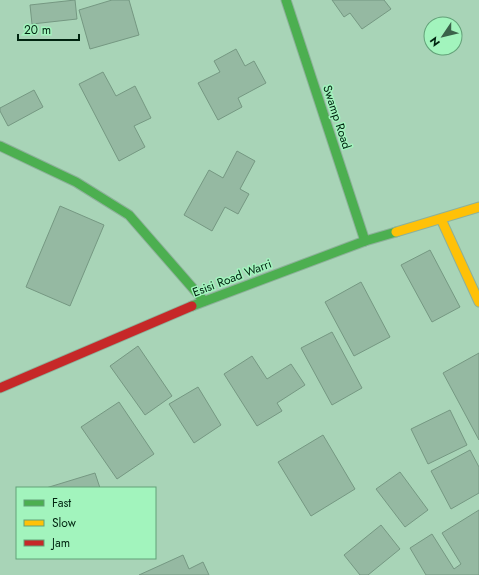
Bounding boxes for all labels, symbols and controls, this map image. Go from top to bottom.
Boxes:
scale bar [18,16,79,42]
north arrow [423,16,463,56]
text: 20 m [24,21,51,39]
text: N [426,34,444,50]
street label: Swamp Road [318,83,356,151]
street label: Esisi Road Warri [190,255,274,301]
legend [16,487,156,559]
text: Fast [52,494,71,512]
text: Slow [52,514,77,532]
text: Jam [50,534,70,552]

